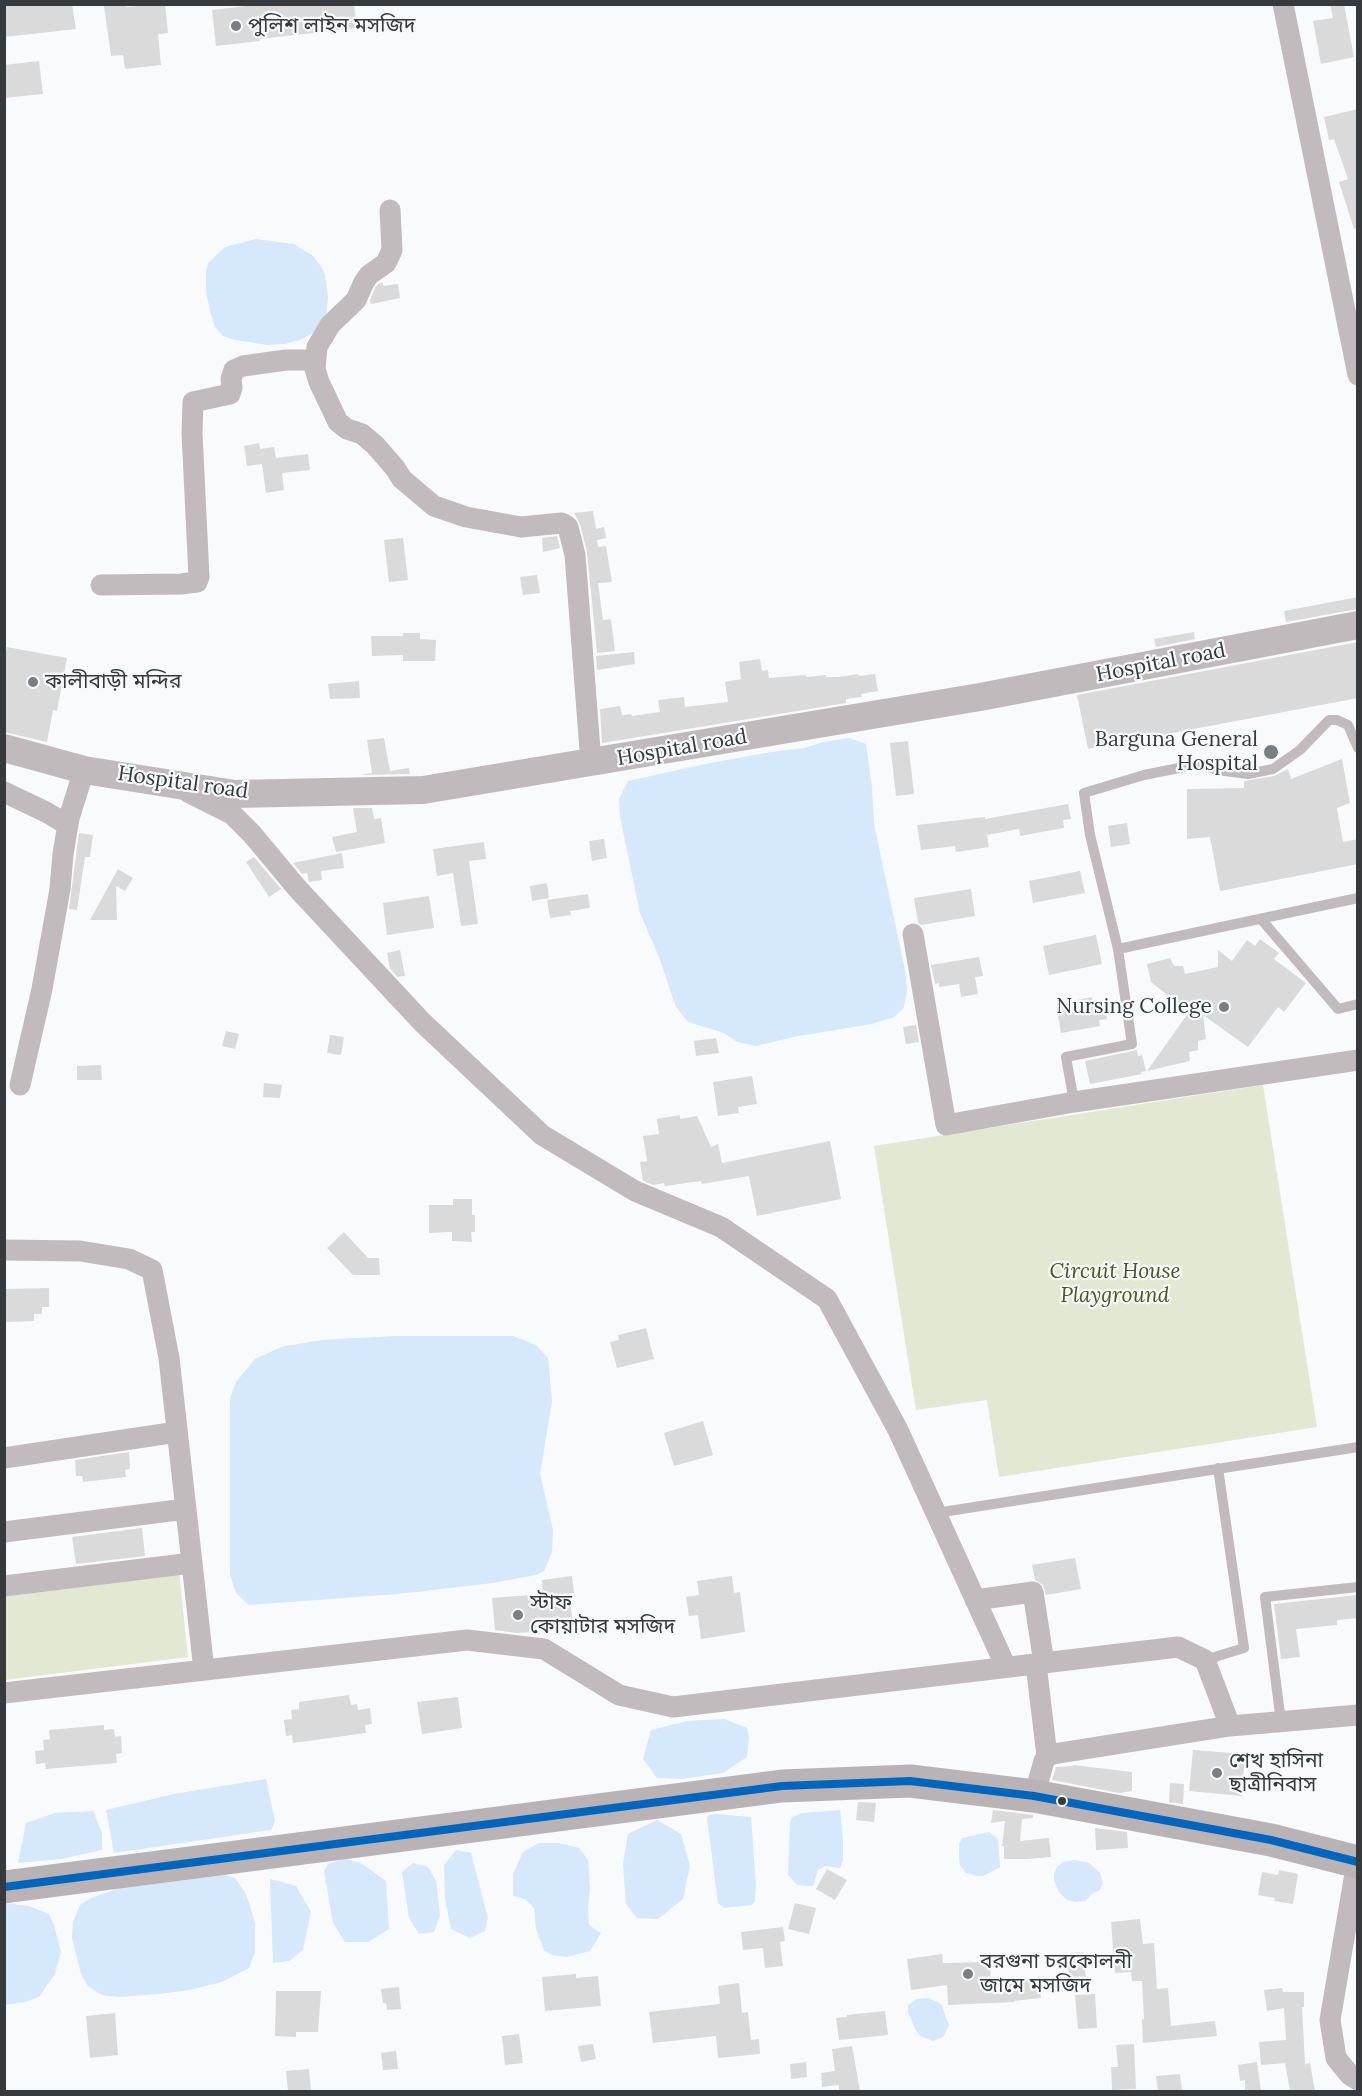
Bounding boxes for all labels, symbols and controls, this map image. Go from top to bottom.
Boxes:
place label: পুলিশ লাইন মসজিদ [248,13,415,39]
marker: পুলিশ লাইন মসজিদ [229,19,243,33]
street label: Hospital road [1094,638,1228,688]
place label: কালীবাড়ী মন্দির [45,669,181,695]
marker: কালীবাড়ী মন্দির [26,675,40,689]
street label: Hospital road [615,724,749,772]
place label: Barguna General Hospital [1095,727,1258,777]
marker: Barguna General Hospital [1262,743,1280,761]
street label: Hospital road [116,761,250,805]
place label: Nursing College [1056,994,1212,1020]
marker: Nursing College [1217,1000,1231,1014]
park label: Circuit House Playground [1049,1259,1181,1309]
place label: স্টাফ কোয়াটার মসজিদ [530,1590,675,1640]
marker: স্টাফ কোয়াটার মসজিদ [511,1608,525,1622]
place label: শেখ হাসিনা ছাত্রীনিবাস [1229,1748,1323,1798]
marker: শেখ হাসিনা ছাত্রীনিবাস [1210,1766,1224,1780]
unlabelled marker [1056,1795,1068,1807]
place label: বরগুনা চরকোলনী জামে মসজিদ [980,1949,1132,1999]
marker: বরগুনা চরকোলনী জামে মসজিদ [961,1967,975,1981]

